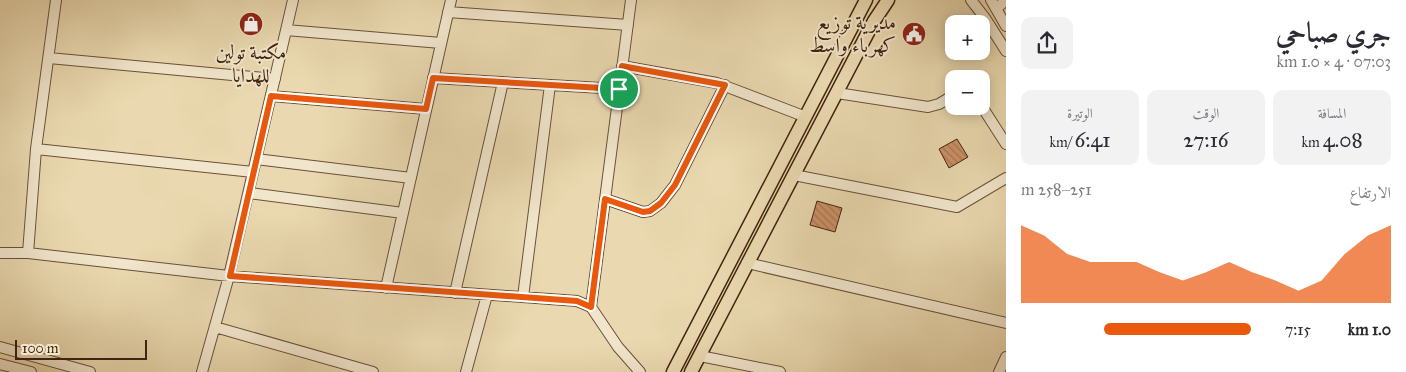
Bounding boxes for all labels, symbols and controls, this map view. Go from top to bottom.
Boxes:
place label: مديرية توزيع كهرباء واسط [809,10,896,58]
shop icon: مكتبة تولين للهدايا [238,11,264,37]
map controls [945,15,990,115]
button: + [945,15,990,60]
text: جري صباحي [1276,15,1391,50]
button: share [1021,17,1073,69]
public building icon: مديرية توزيع كهرباء واسط [901,21,927,47]
place label: مكتبة تولين للهدايا [216,40,286,88]
text: 07:03 · 4 × 1.0 km [1277,52,1391,71]
pin [598,68,640,110]
button: − [945,70,990,115]
icon: arrive [605,75,633,103]
text: الوتيرة [1067,105,1093,122]
text: الوقت [1193,105,1219,122]
text: المسافة [1318,105,1346,122]
text: 6:41 [1074,127,1111,153]
text: 27:16 [1183,127,1229,153]
text: 4.08 [1323,127,1363,153]
text: /km [1049,134,1074,151]
text: km [1301,134,1323,151]
text: 251–258 m [1021,180,1092,199]
text: الارتفاع [1349,183,1391,202]
text: 7:15 [1285,320,1311,339]
text: 1.0 km [1348,320,1391,339]
scale bar [15,337,148,360]
text: 100 m [22,340,59,357]

